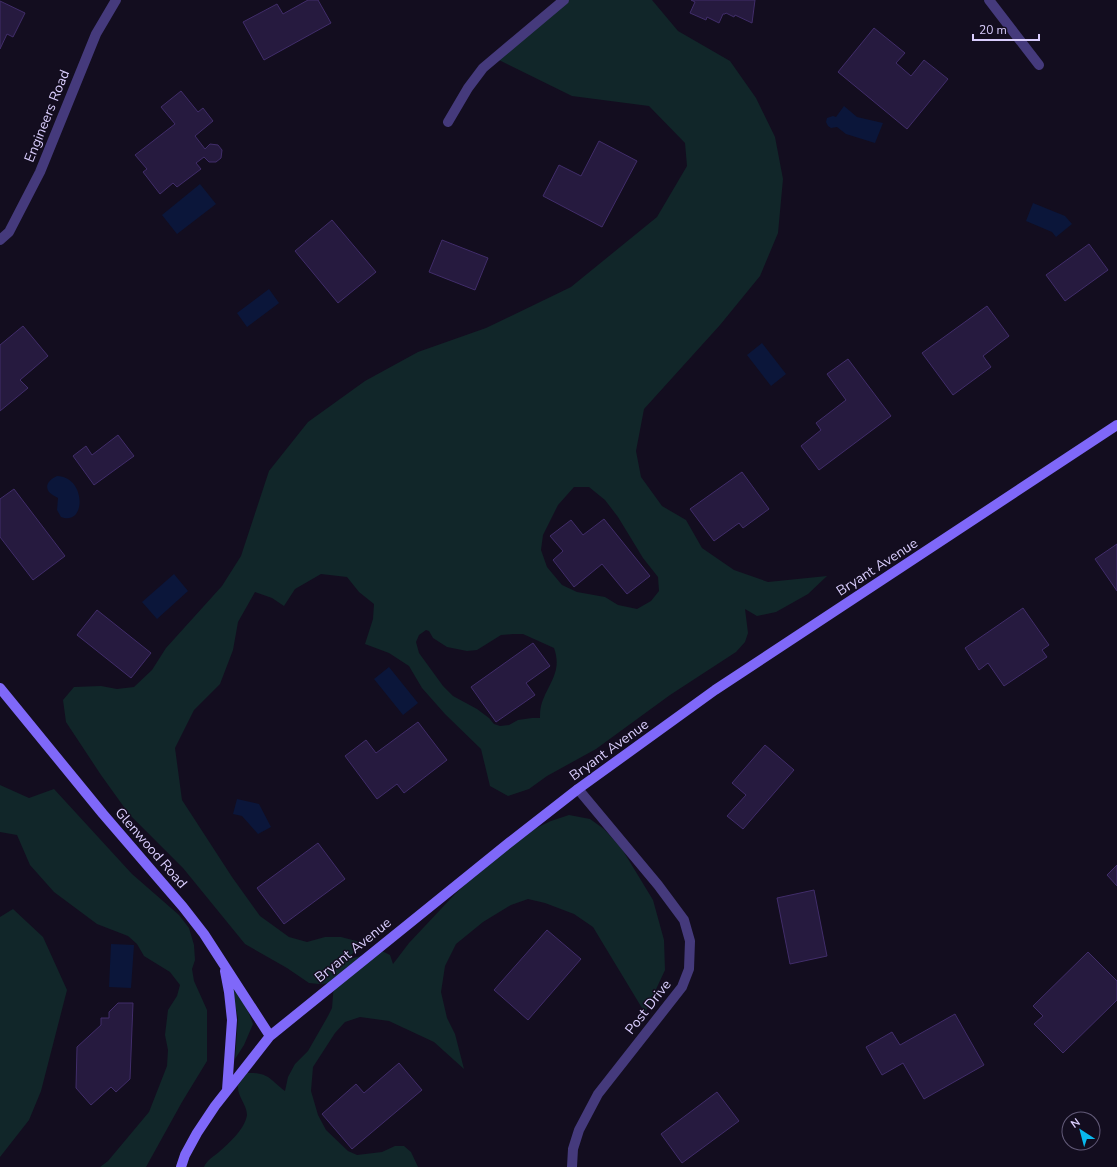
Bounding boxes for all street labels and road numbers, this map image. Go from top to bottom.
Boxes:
street label: Engineers Road [20,67,74,165]
street label: Bryant Avenue [833,534,921,600]
street label: Bryant Avenue [566,715,652,785]
street label: Glenwood Road [111,804,191,892]
street label: Bryant Avenue [311,913,395,987]
street label: Post Drive [621,976,675,1038]

